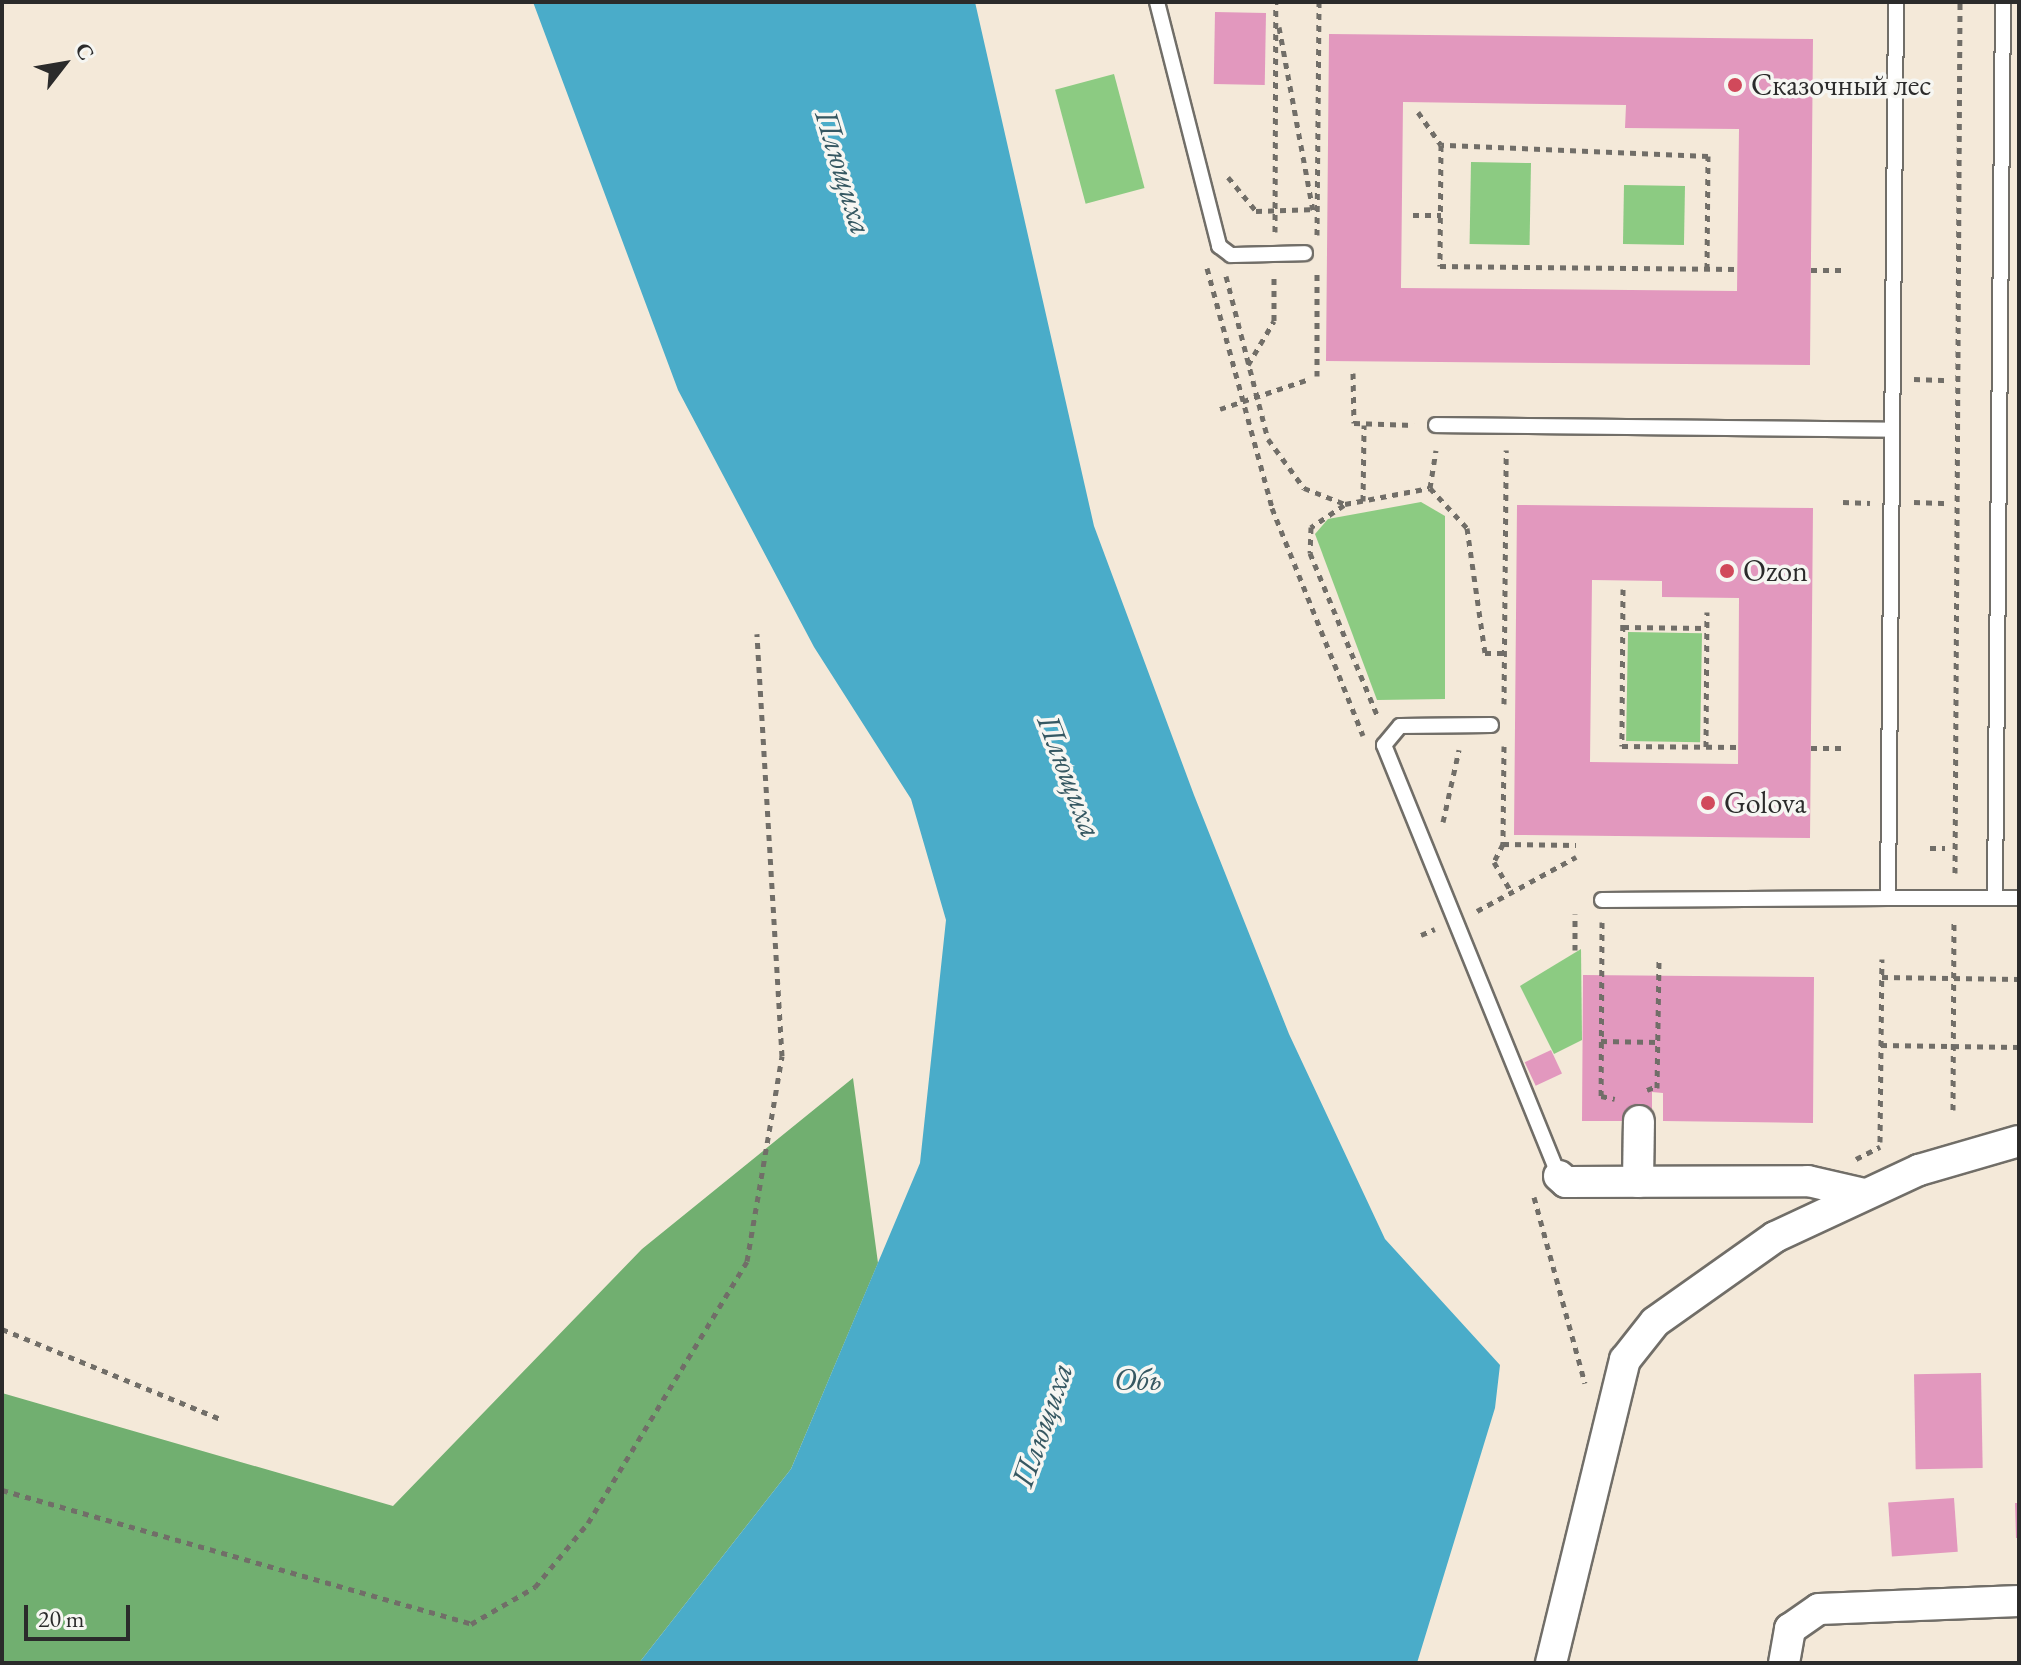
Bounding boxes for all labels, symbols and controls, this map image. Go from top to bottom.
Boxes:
north arrow [24,24,104,104]
text: С [69,37,101,66]
place label: Сказочный лес [1751,67,1931,103]
marker: Сказочный лес [1726,76,1744,94]
water label: Плющиха [807,105,881,239]
place label: Ozon [1743,553,1808,589]
marker: Ozon [1718,562,1736,580]
water label: Плющиха [1029,709,1111,843]
place label: Golova [1724,785,1807,821]
marker: Golova [1699,794,1717,812]
water label: Плющиха [1003,1358,1081,1492]
water label: Обь [1114,1360,1162,1398]
scale bar [28,1589,134,1639]
text: 20 m [38,1603,85,1634]

